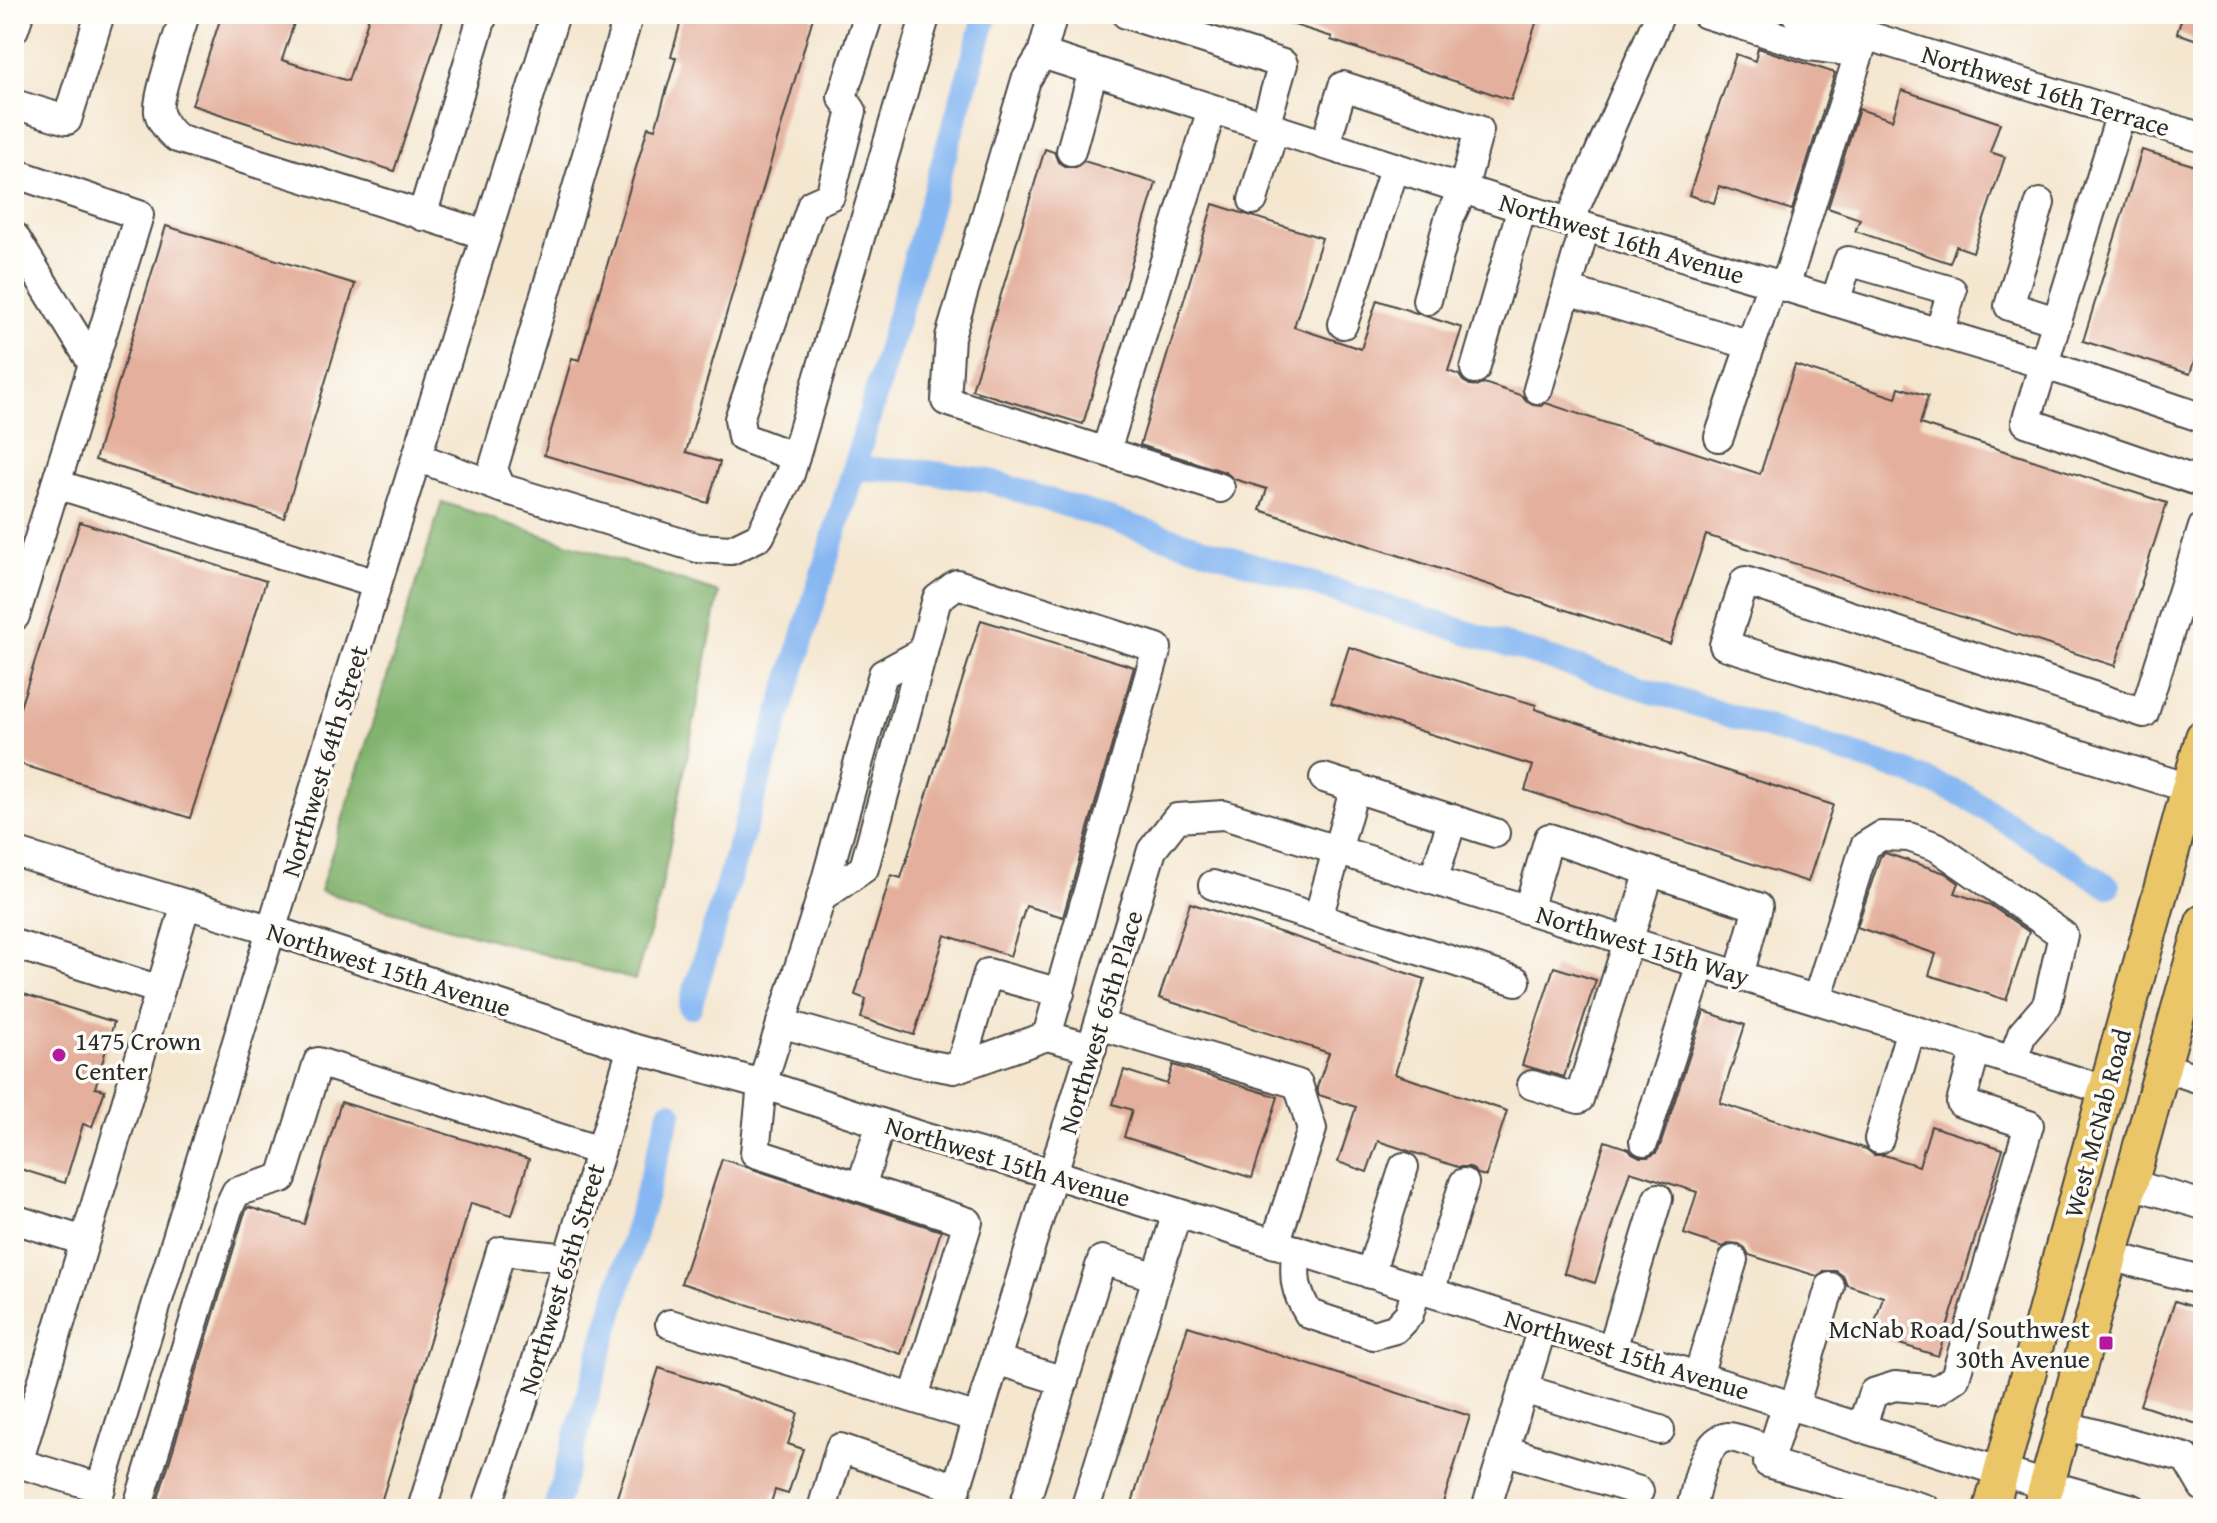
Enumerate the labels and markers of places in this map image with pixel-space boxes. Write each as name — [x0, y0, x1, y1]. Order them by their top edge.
place label: 1475 Crown Center — [75, 1021, 202, 1090]
marker: 1475 Crown Center — [50, 1046, 68, 1064]
place label: McNab Road/Southwest 30th Avenue — [1829, 1309, 2090, 1378]
marker: McNab Road/Southwest 30th Avenue — [2097, 1334, 2115, 1352]

